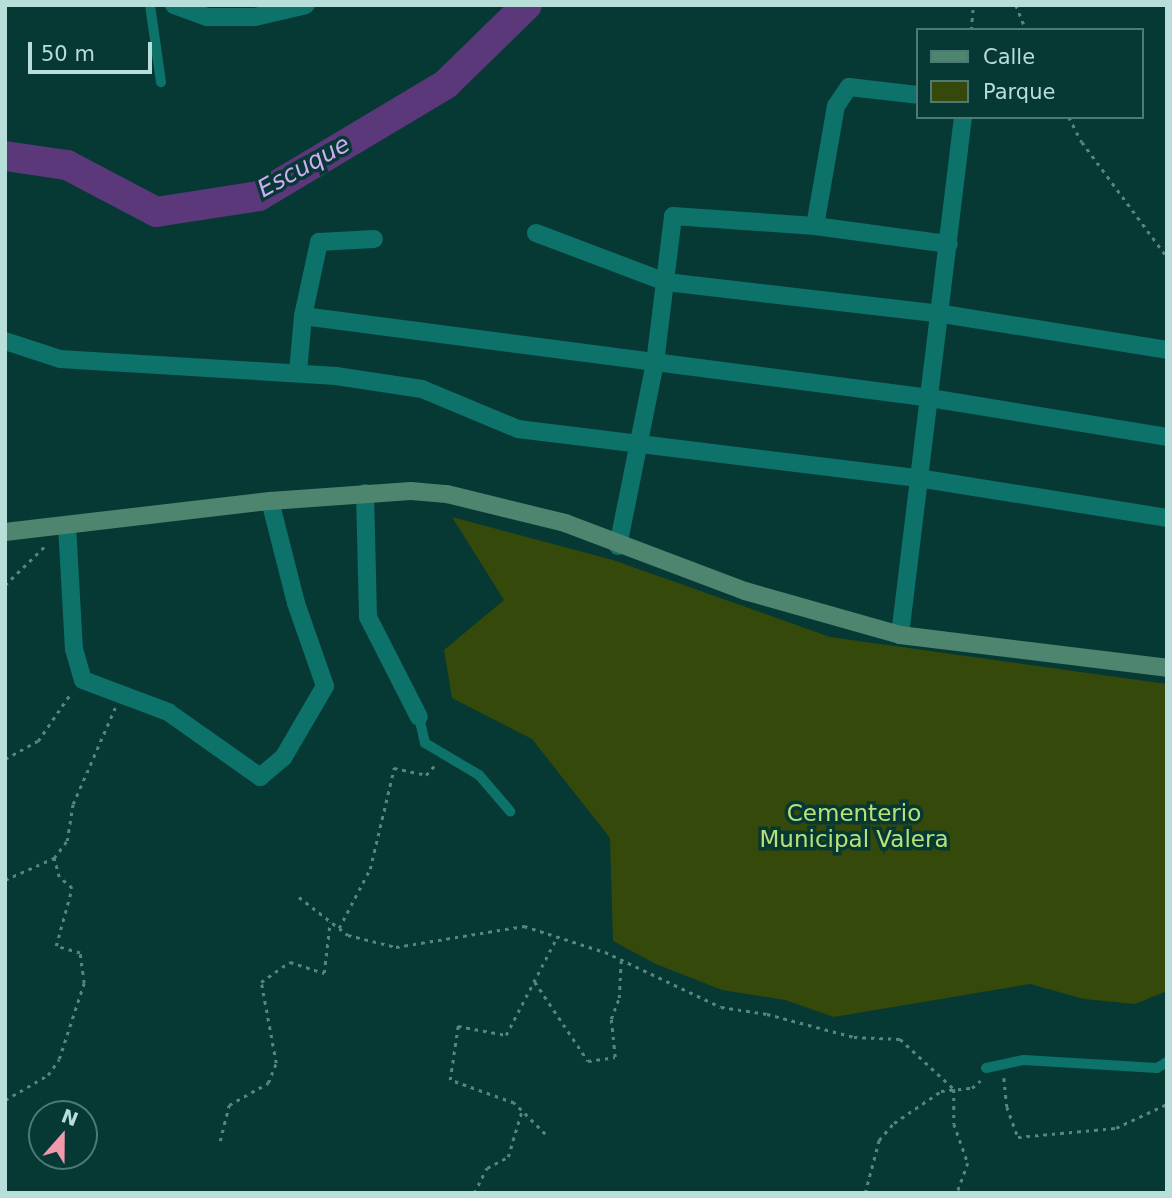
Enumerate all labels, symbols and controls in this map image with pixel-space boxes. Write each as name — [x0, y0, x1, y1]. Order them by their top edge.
scale bar — [32, 28, 156, 72]
legend — [916, 28, 1144, 119]
text: 50 m — [41, 42, 95, 66]
text: Calle — [983, 45, 1035, 69]
text: Parque — [983, 80, 1055, 104]
water label: Escuque — [253, 130, 355, 204]
park label: Cementerio Municipal Valera — [760, 799, 948, 853]
north arrow — [28, 1100, 98, 1170]
text: N — [58, 1104, 81, 1130]

